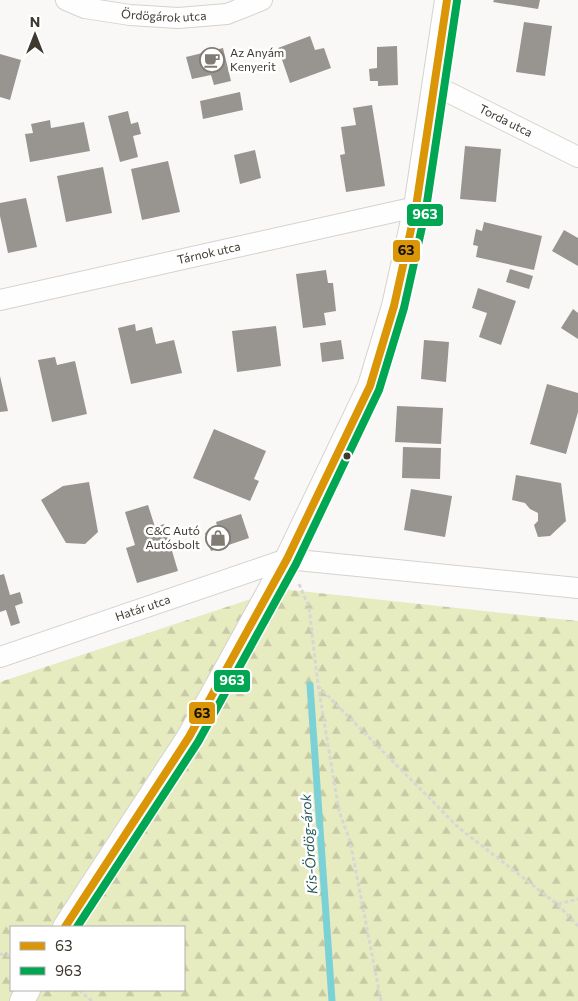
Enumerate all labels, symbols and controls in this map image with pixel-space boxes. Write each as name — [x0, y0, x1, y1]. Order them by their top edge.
street label: Ördögárok utca — [120, 6, 207, 24]
north arrow — [10, 10, 60, 60]
text: N — [30, 13, 40, 30]
place label: Az Anyám Kenyerit — [230, 45, 284, 73]
cafe icon: Az Anyám Kenyerit — [199, 47, 225, 73]
street label: Torda utca — [477, 101, 535, 139]
line badge: 963 — [406, 203, 444, 227]
text: 963 — [412, 205, 438, 222]
street label: Tárnok utca — [176, 238, 242, 266]
line badge: 63 — [392, 239, 421, 263]
text: 63 — [398, 241, 414, 258]
unlabelled marker — [342, 451, 352, 461]
place label: C&C Autó Autósbolt — [146, 523, 200, 551]
shop icon: C&C Autó Autósbolt — [205, 525, 231, 551]
street label: Határ utca — [113, 591, 172, 623]
line badge: 963 — [213, 669, 251, 693]
text: 963 — [219, 671, 245, 688]
line badge: 63 — [188, 701, 216, 725]
text: 63 — [194, 704, 210, 721]
water label: Kis-Ördög-árok — [296, 793, 320, 895]
legend — [10, 926, 185, 991]
text: 63 — [55, 936, 73, 954]
text: 963 — [55, 961, 82, 979]

